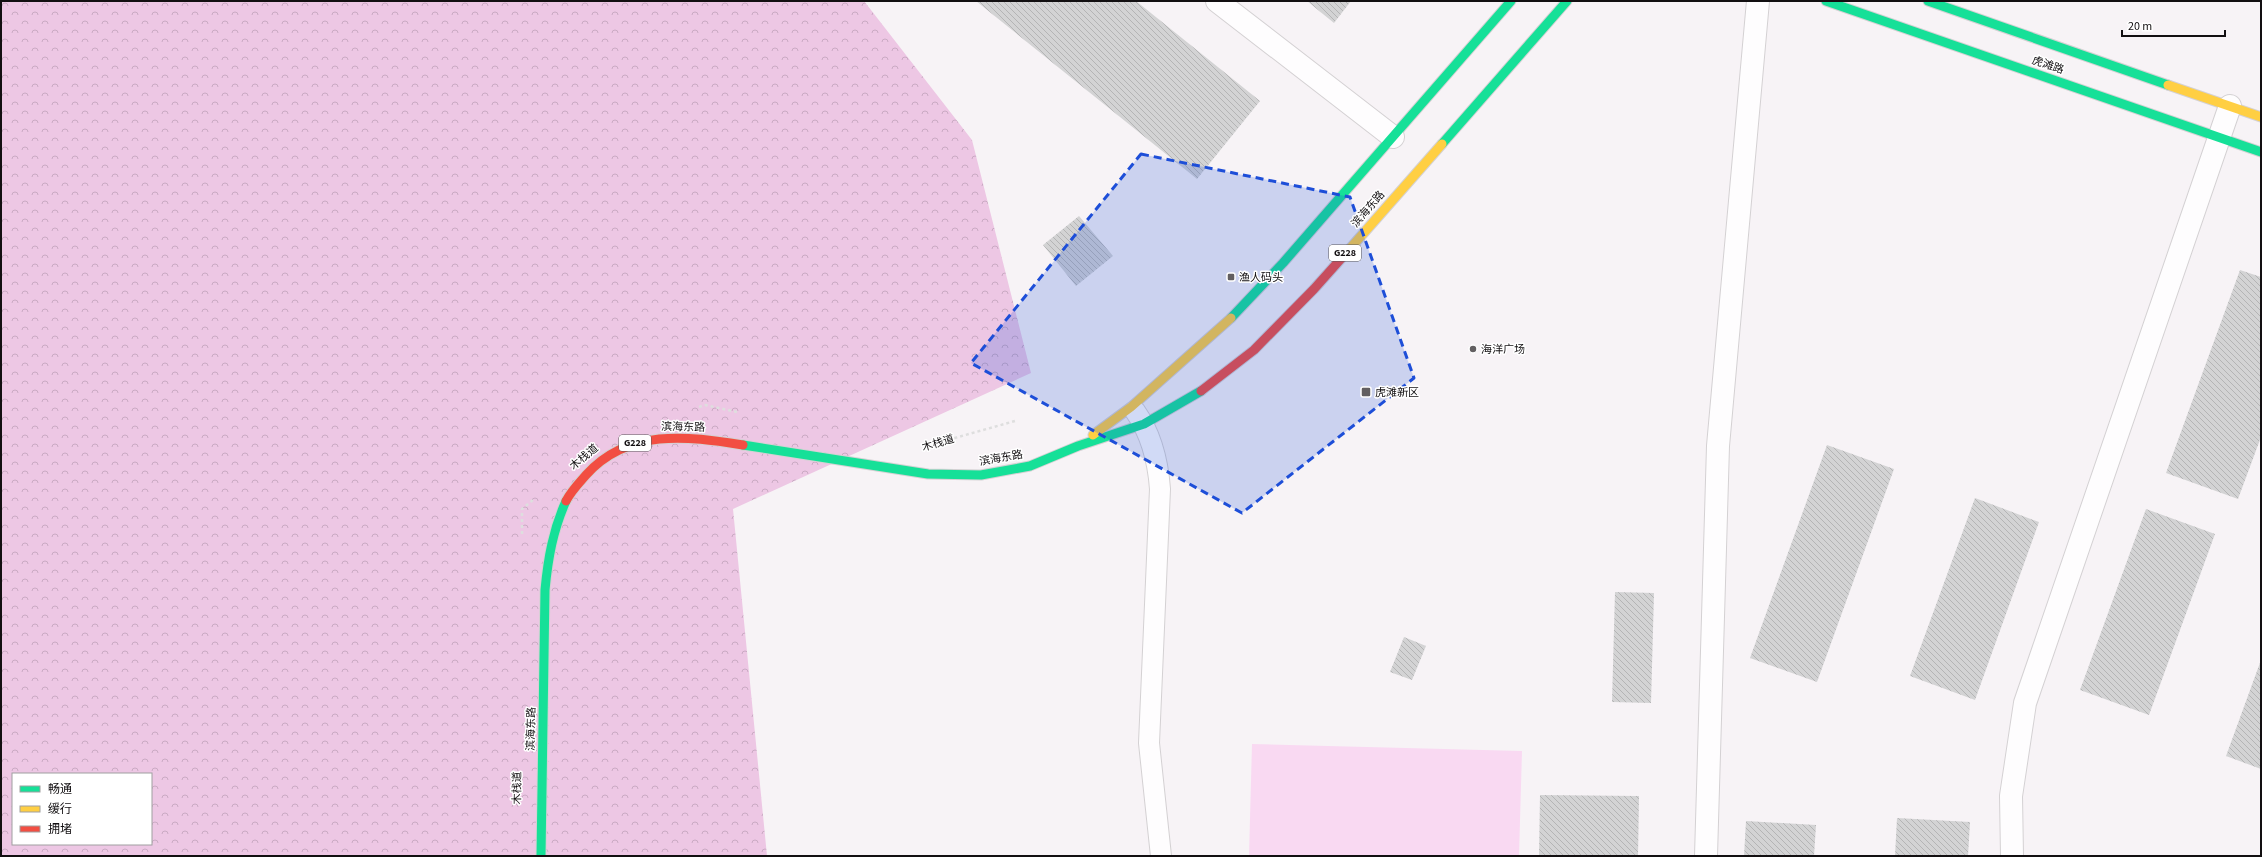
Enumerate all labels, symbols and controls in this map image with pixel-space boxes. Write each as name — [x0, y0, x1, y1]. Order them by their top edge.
scale bar — [2122, 12, 2225, 38]
text: 20 m — [2128, 18, 2152, 35]
street label: 虎滩路 — [2030, 53, 2066, 77]
street label: 滨海东路 — [1348, 187, 1388, 231]
road number: G228 — [1329, 245, 1361, 261]
place label: 渔人码头 — [1239, 270, 1283, 285]
marker: 渔人码头 — [1226, 272, 1236, 282]
place label: 海洋广场 — [1481, 342, 1525, 357]
marker: 海洋广场 — [1468, 344, 1478, 354]
place label: 虎滩新区 — [1375, 385, 1419, 400]
marker: 虎滩新区 — [1360, 386, 1372, 398]
street label: 滨海东路 — [661, 419, 705, 435]
street label: 木栈道 — [920, 431, 956, 455]
road number: G228 — [619, 435, 651, 451]
street label: 木栈道 — [567, 441, 601, 473]
street label: 滨海东路 — [978, 447, 1024, 469]
street label: 滨海东路 — [523, 707, 539, 751]
street label: 木栈道 — [509, 771, 525, 805]
legend — [12, 773, 152, 845]
text: 畅通 — [48, 781, 72, 798]
text: 缓行 — [48, 801, 72, 818]
text: 拥堵 — [48, 821, 72, 838]

